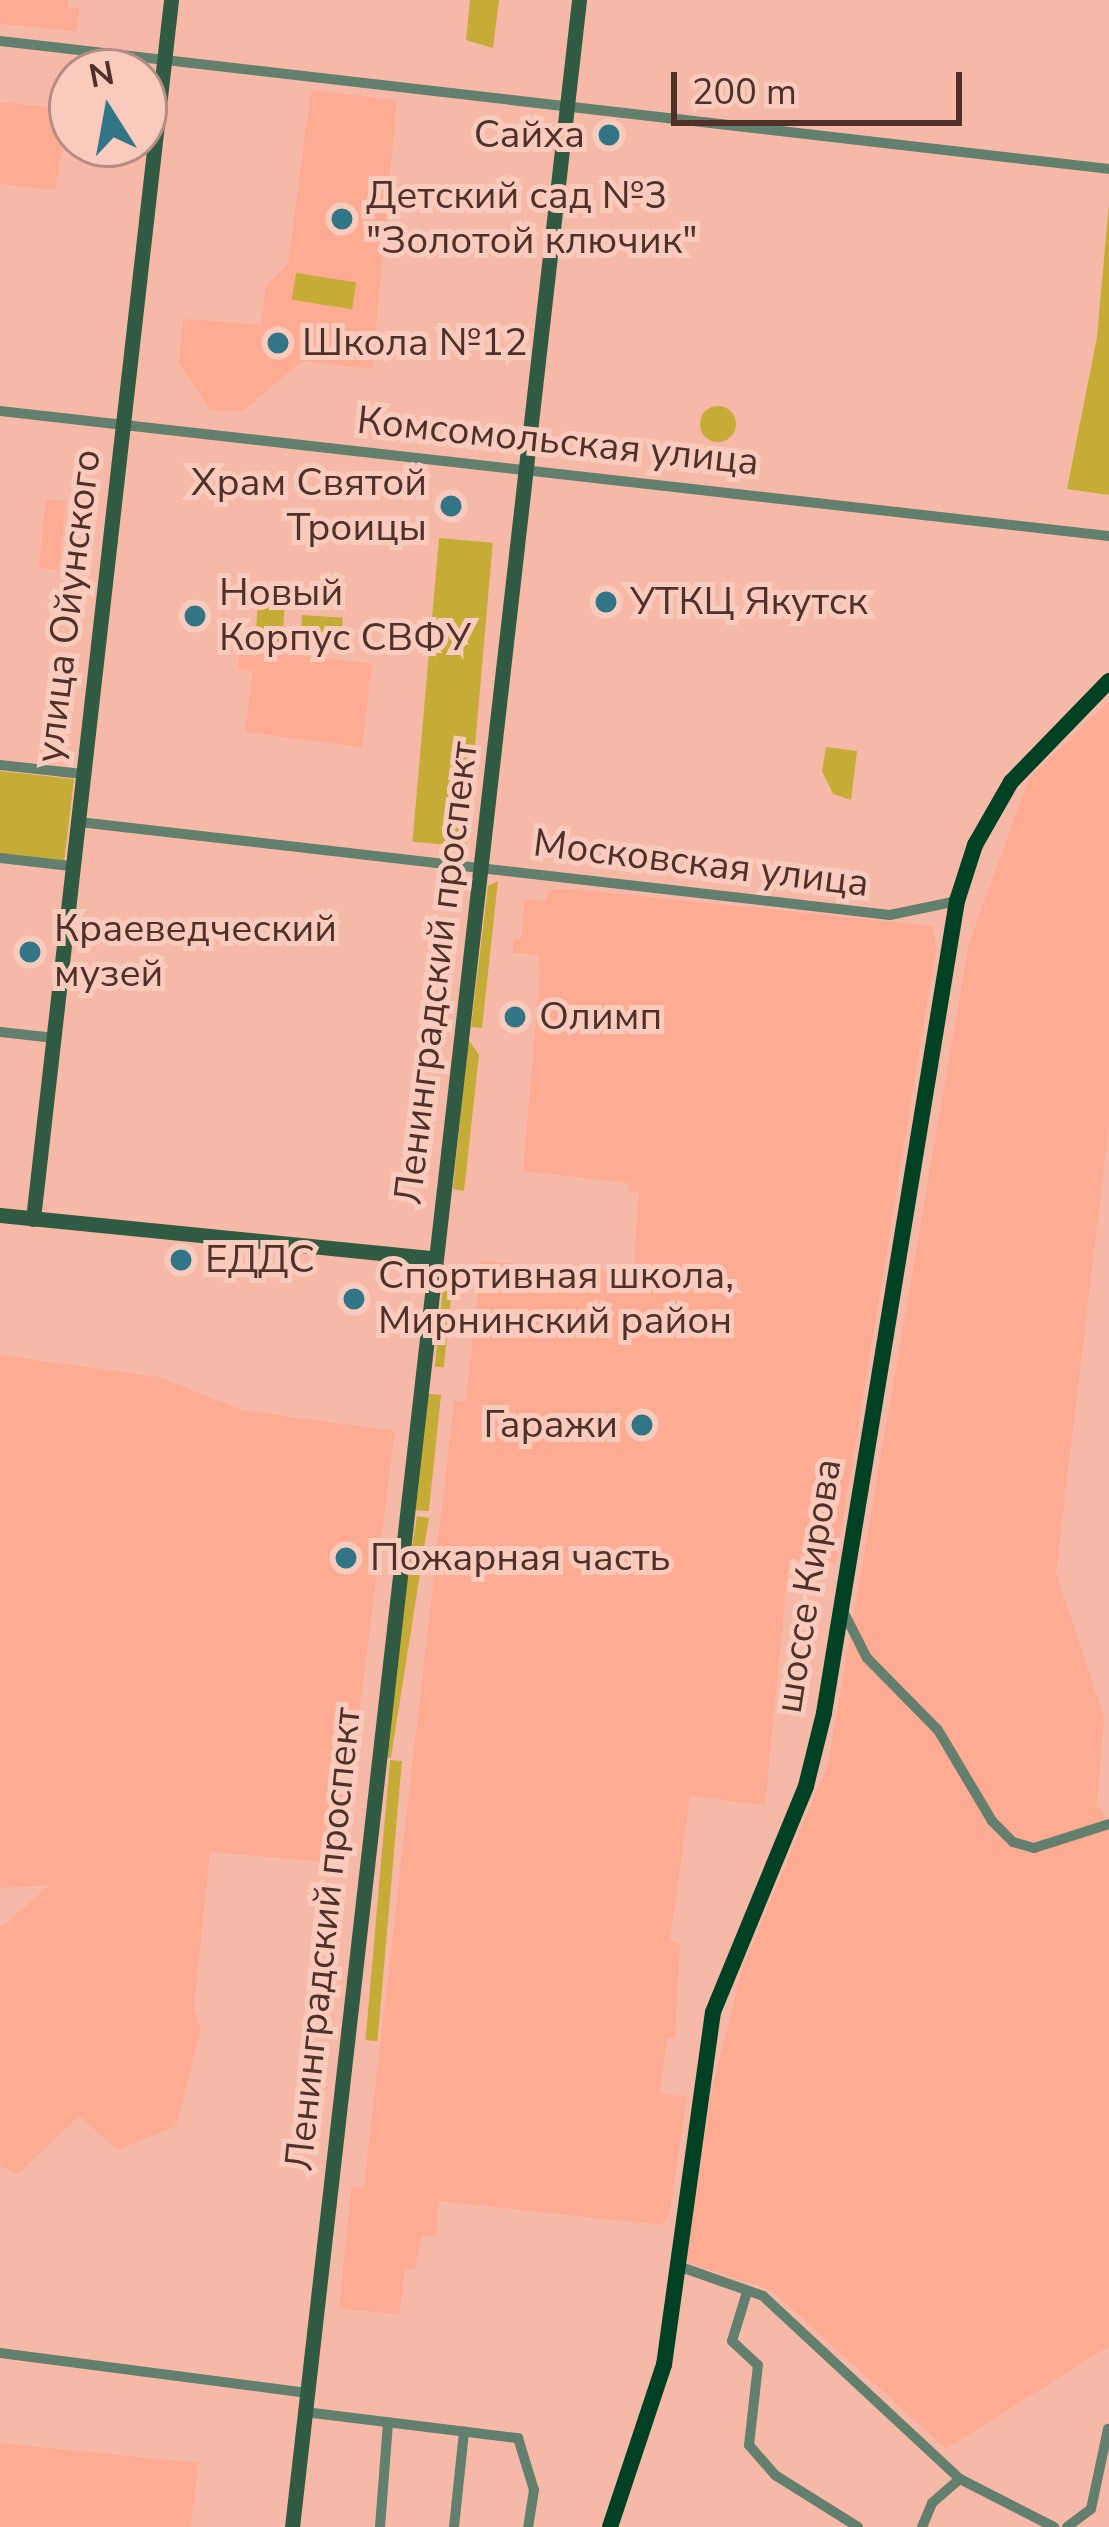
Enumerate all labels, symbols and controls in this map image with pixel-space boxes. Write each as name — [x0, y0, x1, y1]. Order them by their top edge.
north arrow — [48, 48, 168, 168]
scale bar — [677, 48, 968, 122]
text: N — [85, 51, 118, 100]
text: 200 m — [692, 68, 797, 117]
place label: Сайха — [474, 112, 585, 158]
marker: Сайха — [596, 122, 622, 148]
place label: Детский сад №3 "Золотой ключик" — [366, 174, 697, 265]
marker: Детский сад №3 "Золотой ключик" — [329, 206, 355, 232]
place label: Школа №12 — [302, 320, 528, 366]
marker: Школа №12 — [265, 330, 291, 356]
street label: Комсомольская улица — [355, 398, 761, 486]
street label: улица Ойунского — [27, 447, 111, 765]
place label: Храм Святой Троицы — [191, 461, 427, 552]
marker: Храм Святой Троицы — [438, 493, 464, 519]
place label: Новый Корпус СВФУ — [219, 571, 471, 662]
place label: УТКЦ Якутск — [630, 579, 868, 625]
marker: УТКЦ Якутск — [593, 589, 619, 615]
marker: Новый Корпус СВФУ — [182, 603, 208, 629]
street label: Ленинградский проспект — [385, 739, 489, 1207]
street label: Московская улица — [531, 820, 871, 908]
place label: Краеведческий музей — [54, 907, 337, 998]
marker: Краеведческий музей — [17, 939, 43, 965]
place label: Олимп — [539, 994, 662, 1040]
marker: Олимп — [502, 1004, 528, 1030]
place label: ЕДДС — [205, 1237, 315, 1283]
marker: ЕДДС — [168, 1247, 194, 1273]
place label: Спортивная школа, Мирнинский район — [378, 1254, 734, 1345]
marker: Спортивная школа, Мирнинский район — [341, 1286, 367, 1312]
place label: Гаражи — [484, 1402, 618, 1448]
marker: Гаражи — [629, 1412, 655, 1438]
street label: шоссе Кирова — [766, 1456, 852, 1716]
place label: Пожарная часть — [370, 1535, 671, 1581]
marker: Пожарная часть — [333, 1545, 359, 1571]
street label: Ленинградский проспект — [276, 1705, 372, 2173]

